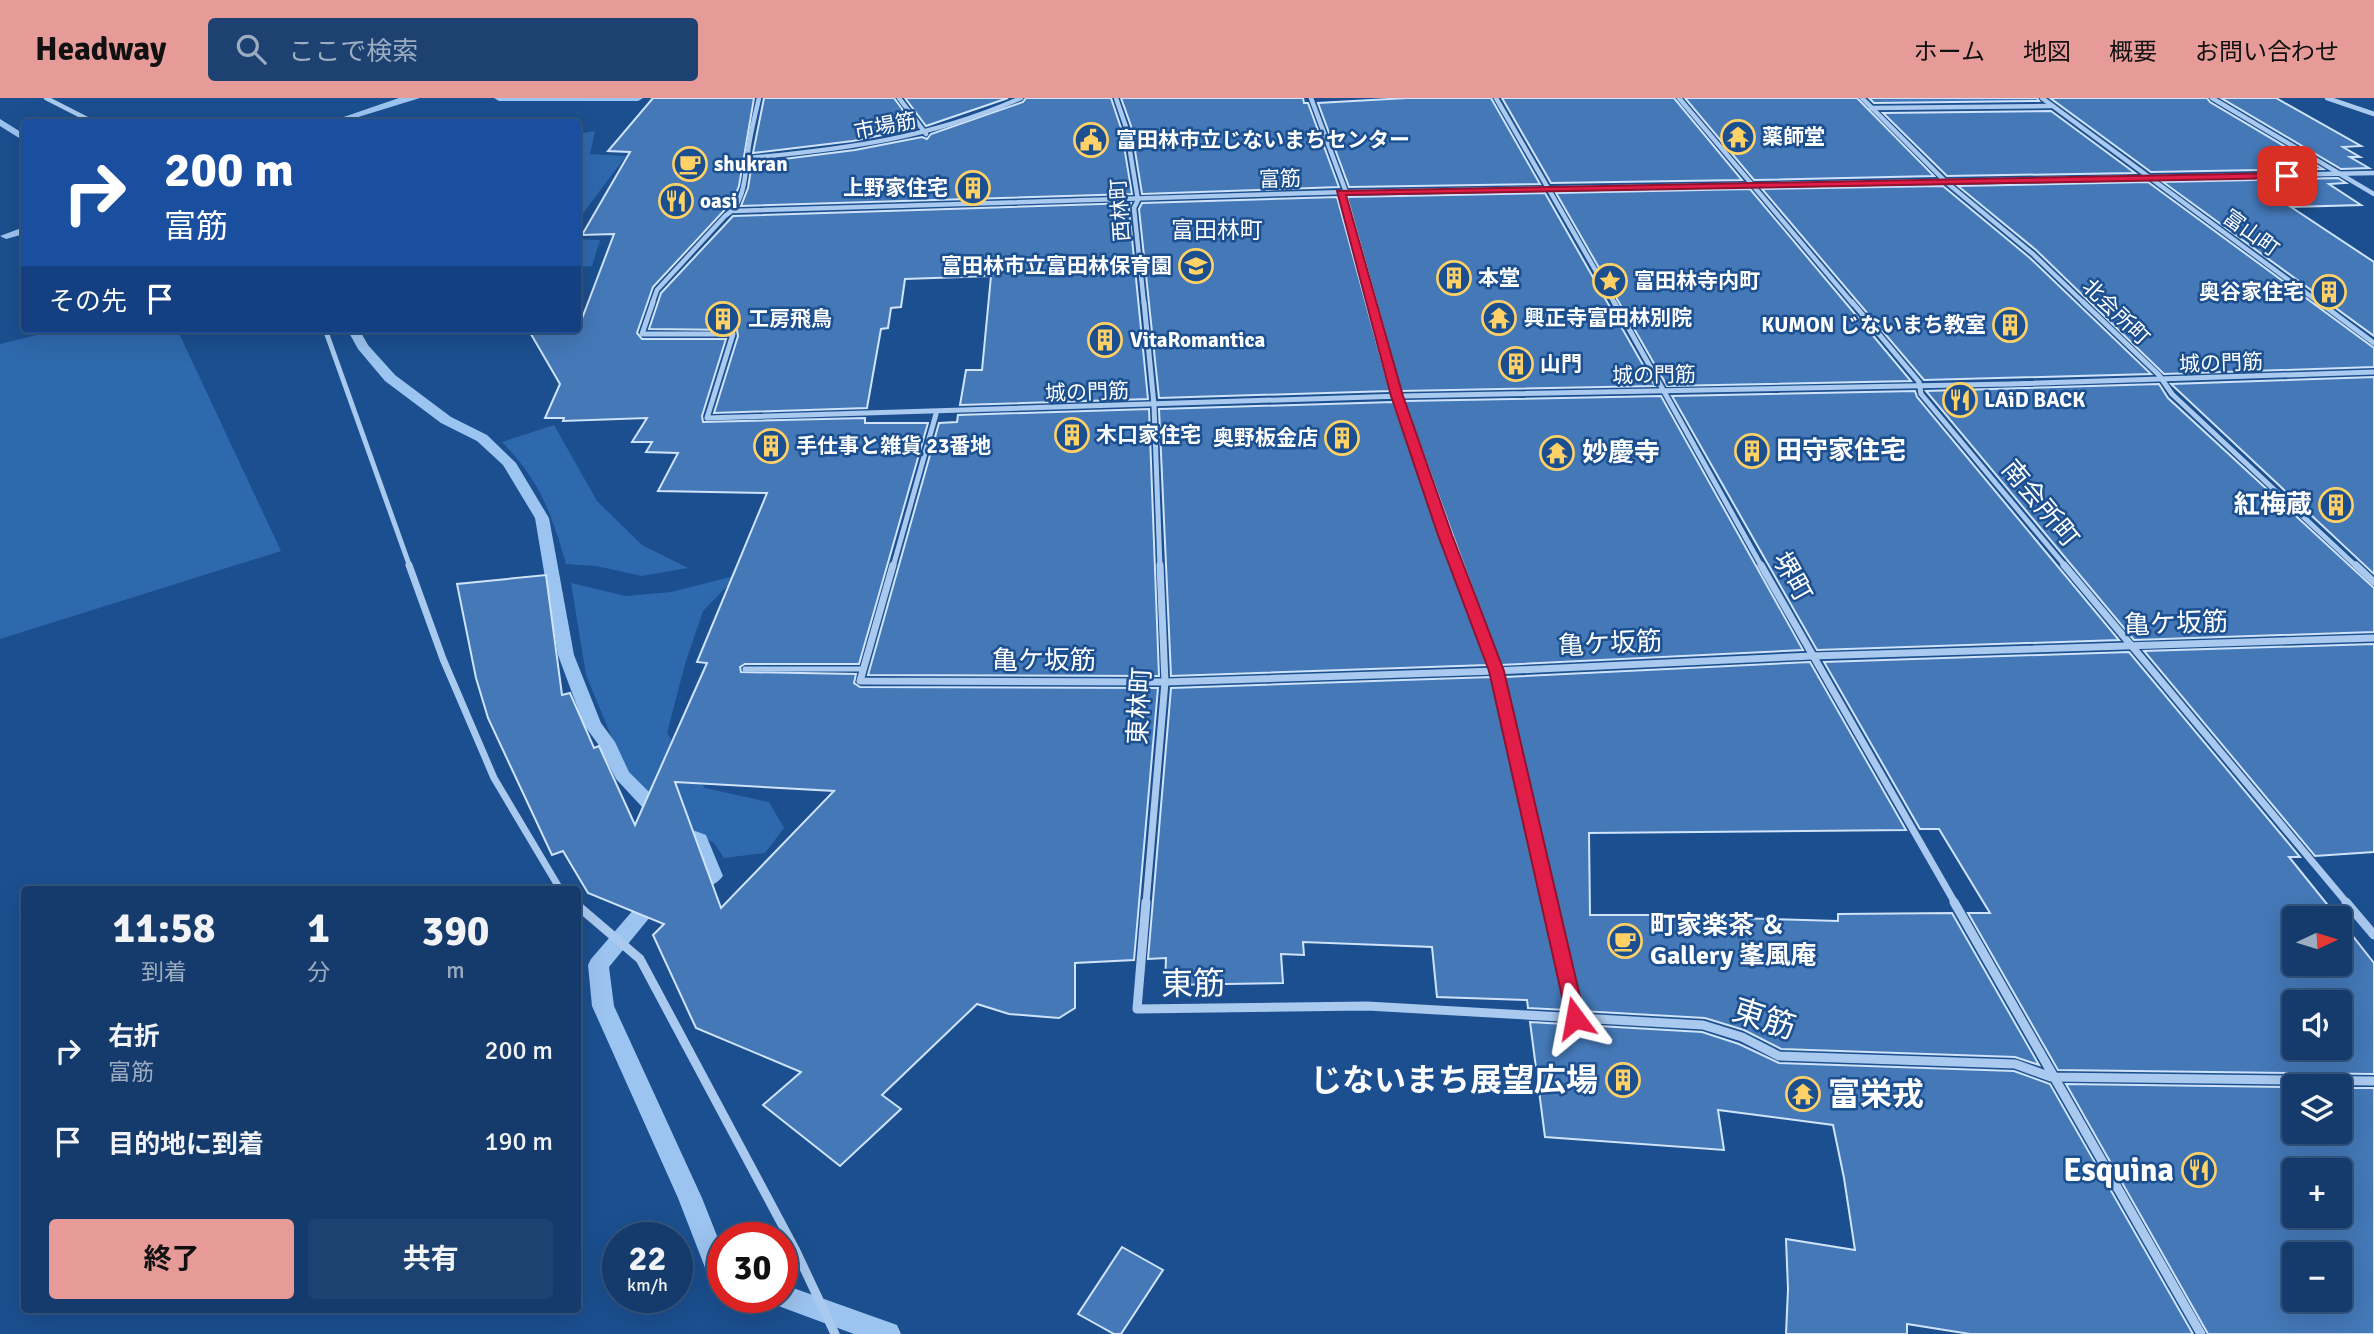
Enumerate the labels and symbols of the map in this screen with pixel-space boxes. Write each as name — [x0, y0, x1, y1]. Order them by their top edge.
street label: 市場筋 — [852, 107, 918, 145]
temple icon: 薬師堂 — [1719, 118, 1757, 156]
public building icon: 富田林市立じないまちセンター — [1072, 121, 1110, 159]
place label: 薬師堂 — [1762, 124, 1825, 150]
place label: 富田林市立じないまちセンター — [1116, 127, 1410, 153]
cafe icon: shukran — [671, 145, 709, 183]
pin — [2257, 146, 2317, 206]
place label: shukran — [714, 151, 788, 177]
street label: 富筋 — [1259, 165, 1301, 193]
building icon: 上野家住宅 — [954, 169, 992, 207]
place label: 上野家住宅 — [843, 175, 948, 201]
street label: 西林町 — [1105, 178, 1135, 242]
restaurant icon: oasi — [657, 182, 695, 220]
place label: oasi — [700, 188, 737, 214]
street label: 富山町 — [2218, 204, 2284, 262]
district label: 富田林町 — [1171, 216, 1263, 245]
school or university icon: 富田林市立富田林保育園 — [1177, 247, 1215, 285]
place label: 富田林市立富田林保育園 — [941, 253, 1172, 279]
building icon: 本堂 — [1435, 259, 1473, 297]
place icon: 富田林寺内町 — [1591, 262, 1629, 300]
place label: 本堂 — [1478, 265, 1520, 291]
place label: 富田林寺内町 — [1634, 268, 1760, 294]
street label: 北会所町 — [2077, 273, 2155, 351]
building icon: 奥谷家住宅 — [2310, 273, 2348, 311]
place label: 奥谷家住宅 — [2199, 279, 2304, 305]
temple icon: 興正寺富田林別院 — [1480, 299, 1518, 337]
building icon: 工房飛鳥 — [704, 300, 742, 338]
place label: 興正寺富田林別院 — [1524, 305, 1692, 331]
place label: 工房飛鳥 — [748, 306, 832, 332]
building icon: KUMON じないまち教室 — [1991, 306, 2029, 344]
place label: KUMON じないまち教室 — [1761, 312, 1986, 338]
building icon: VitaRomantica — [1086, 321, 1124, 359]
place label: VitaRomantica — [1130, 327, 1265, 353]
building icon: 山門 — [1497, 345, 1535, 383]
street label: 城の門筋 — [2179, 349, 2263, 377]
place label: 山門 — [1540, 351, 1582, 377]
street label: 城の門筋 — [1612, 361, 1696, 389]
street label: 城の門筋 — [1045, 378, 1129, 406]
restaurant icon: LAiD BACK — [1941, 381, 1979, 419]
place label: LAiD BACK — [1984, 387, 2085, 413]
building icon: 木口家住宅 — [1053, 416, 1091, 454]
building icon: 奥野板金店 — [1323, 419, 1361, 457]
place label: 木口家住宅 — [1096, 422, 1201, 448]
place label: 奥野板金店 — [1213, 425, 1318, 451]
building icon: 手仕事と雑貨 23番地 — [752, 427, 790, 465]
building icon: 田守家住宅 — [1733, 432, 1771, 470]
place label: 手仕事と雑貨 23番地 — [796, 433, 991, 459]
temple icon: 妙慶寺 — [1538, 434, 1576, 472]
place label: 田守家住宅 — [1776, 435, 1906, 467]
place label: 妙慶寺 — [1582, 437, 1660, 469]
street label: 南会所町 — [1994, 454, 2086, 554]
building icon: 紅梅蔵 — [2317, 486, 2355, 524]
place label: 紅梅蔵 — [2234, 489, 2312, 521]
street label: 堺町 — [1765, 546, 1819, 608]
street label: 亀ケ坂筋 — [2123, 606, 2229, 642]
street label: 亀ケ坂筋 — [1557, 625, 1663, 663]
street label: 亀ケ坂筋 — [992, 645, 1096, 677]
street label: 東林町 — [1122, 666, 1158, 746]
north arrow — [2282, 906, 2352, 976]
place label: 町家楽茶 ＆ Gallery 峯風庵 — [1650, 910, 1817, 972]
cafe icon: 町家楽茶 ＆ Gallery 峯風庵 — [1606, 922, 1644, 960]
street label: 東筋 — [1161, 964, 1225, 1004]
position arrow — [1538, 981, 1612, 1055]
street label: 東筋 — [1728, 991, 1800, 1047]
place label: じないまち展望広場 — [1310, 1061, 1598, 1100]
building icon: じないまち展望広場 — [1604, 1061, 1642, 1099]
temple icon: 富栄戎 — [1784, 1075, 1822, 1113]
place label: 富栄戎 — [1828, 1075, 1924, 1114]
place label: Esquina — [2063, 1151, 2174, 1190]
restaurant icon: Esquina — [2180, 1151, 2218, 1189]
speed limit sign: 30 — [707, 1222, 798, 1313]

